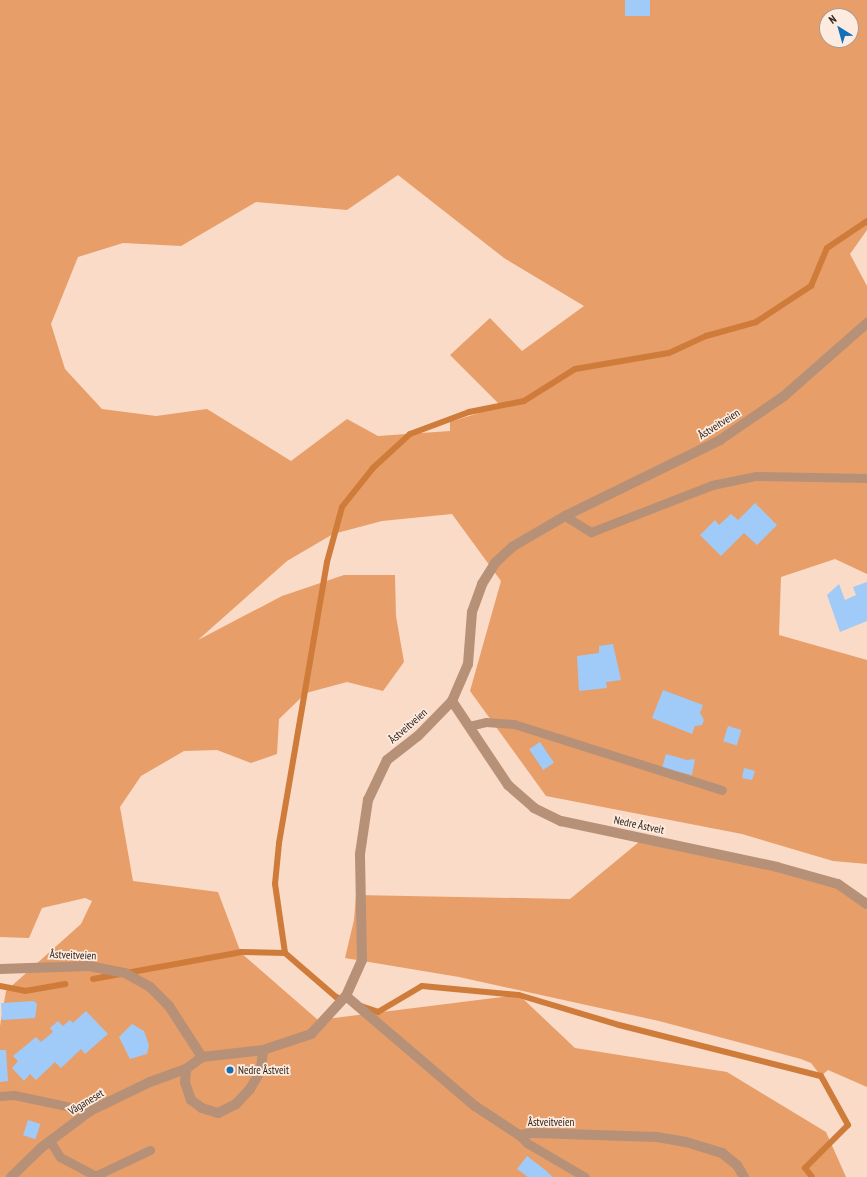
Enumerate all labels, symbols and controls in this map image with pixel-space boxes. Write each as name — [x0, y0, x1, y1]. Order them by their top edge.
north arrow — [819, 8, 859, 48]
text: N — [826, 12, 839, 27]
street label: Åstveitveien — [696, 406, 742, 442]
street label: Åstveitveien — [386, 706, 430, 746]
street label: Nedre Åstveit — [613, 813, 665, 837]
street label: Åstveitveien — [49, 948, 97, 962]
place label: Nedre Åstveit — [238, 1063, 289, 1077]
marker: Nedre Åstveit — [225, 1065, 235, 1075]
street label: Våganeset — [66, 1086, 106, 1118]
street label: Åstveitveien — [528, 1115, 574, 1129]

